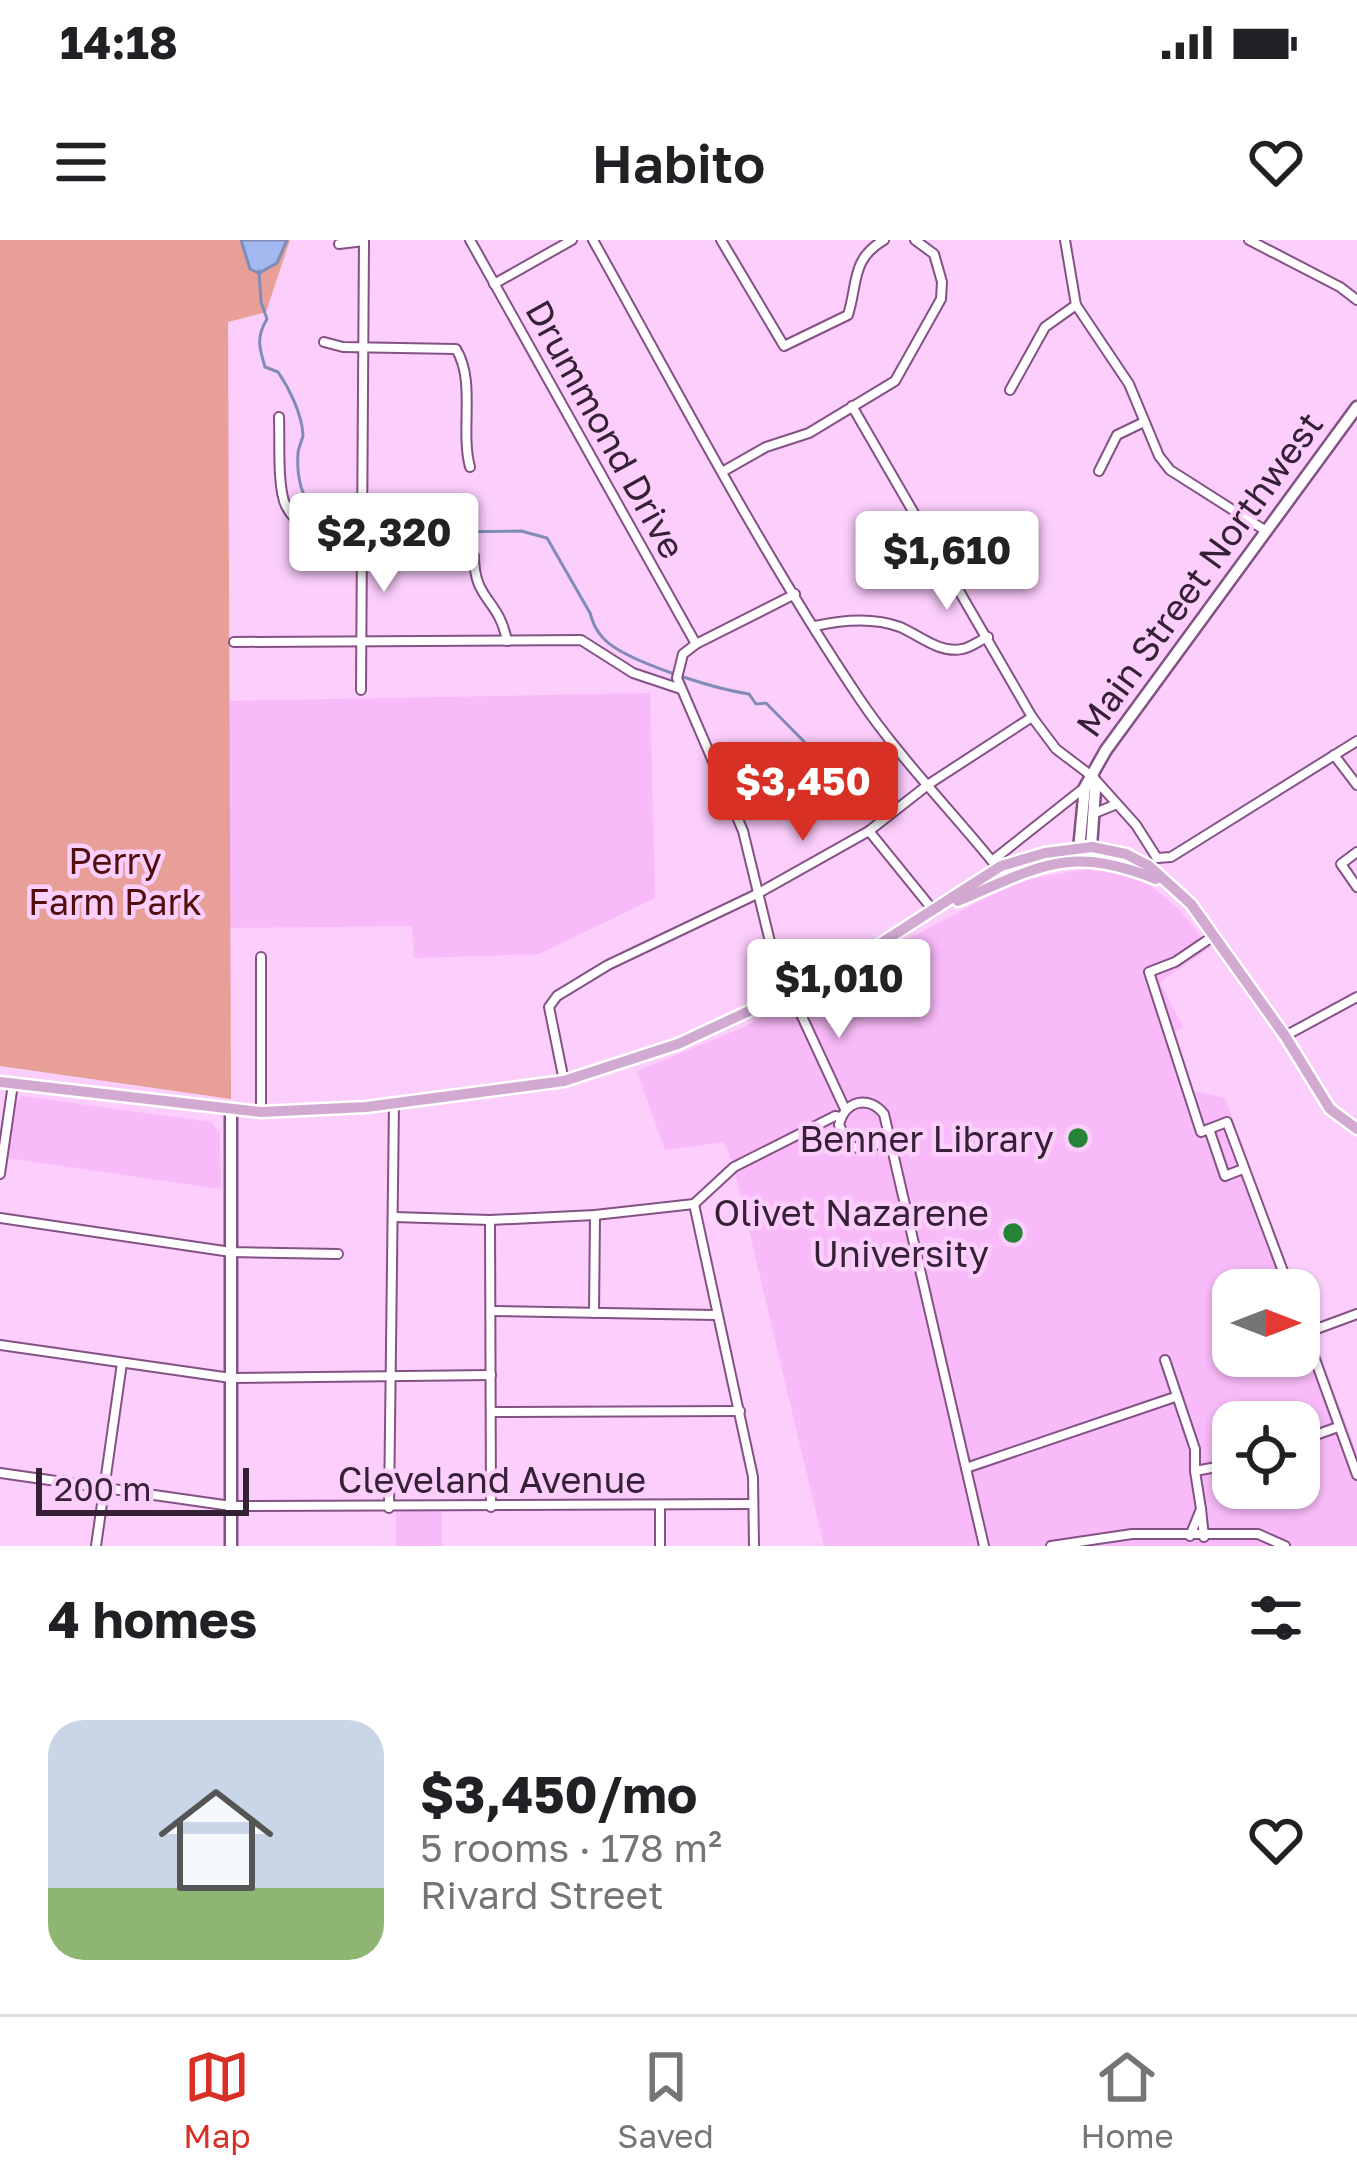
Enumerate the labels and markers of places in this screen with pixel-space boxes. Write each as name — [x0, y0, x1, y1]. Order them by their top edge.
pin: $2,320 — [286, 493, 482, 595]
pin: $1,610 — [849, 511, 1045, 613]
pin: $3,450 — [705, 742, 901, 844]
pin: $1,010 — [741, 939, 937, 1041]
place label: Benner Library — [799, 1117, 1054, 1160]
marker: Benner Library — [1065, 1125, 1091, 1151]
place label: Olivet Nazarene University — [713, 1191, 989, 1275]
marker: Olivet Nazarene University — [1000, 1220, 1026, 1246]

